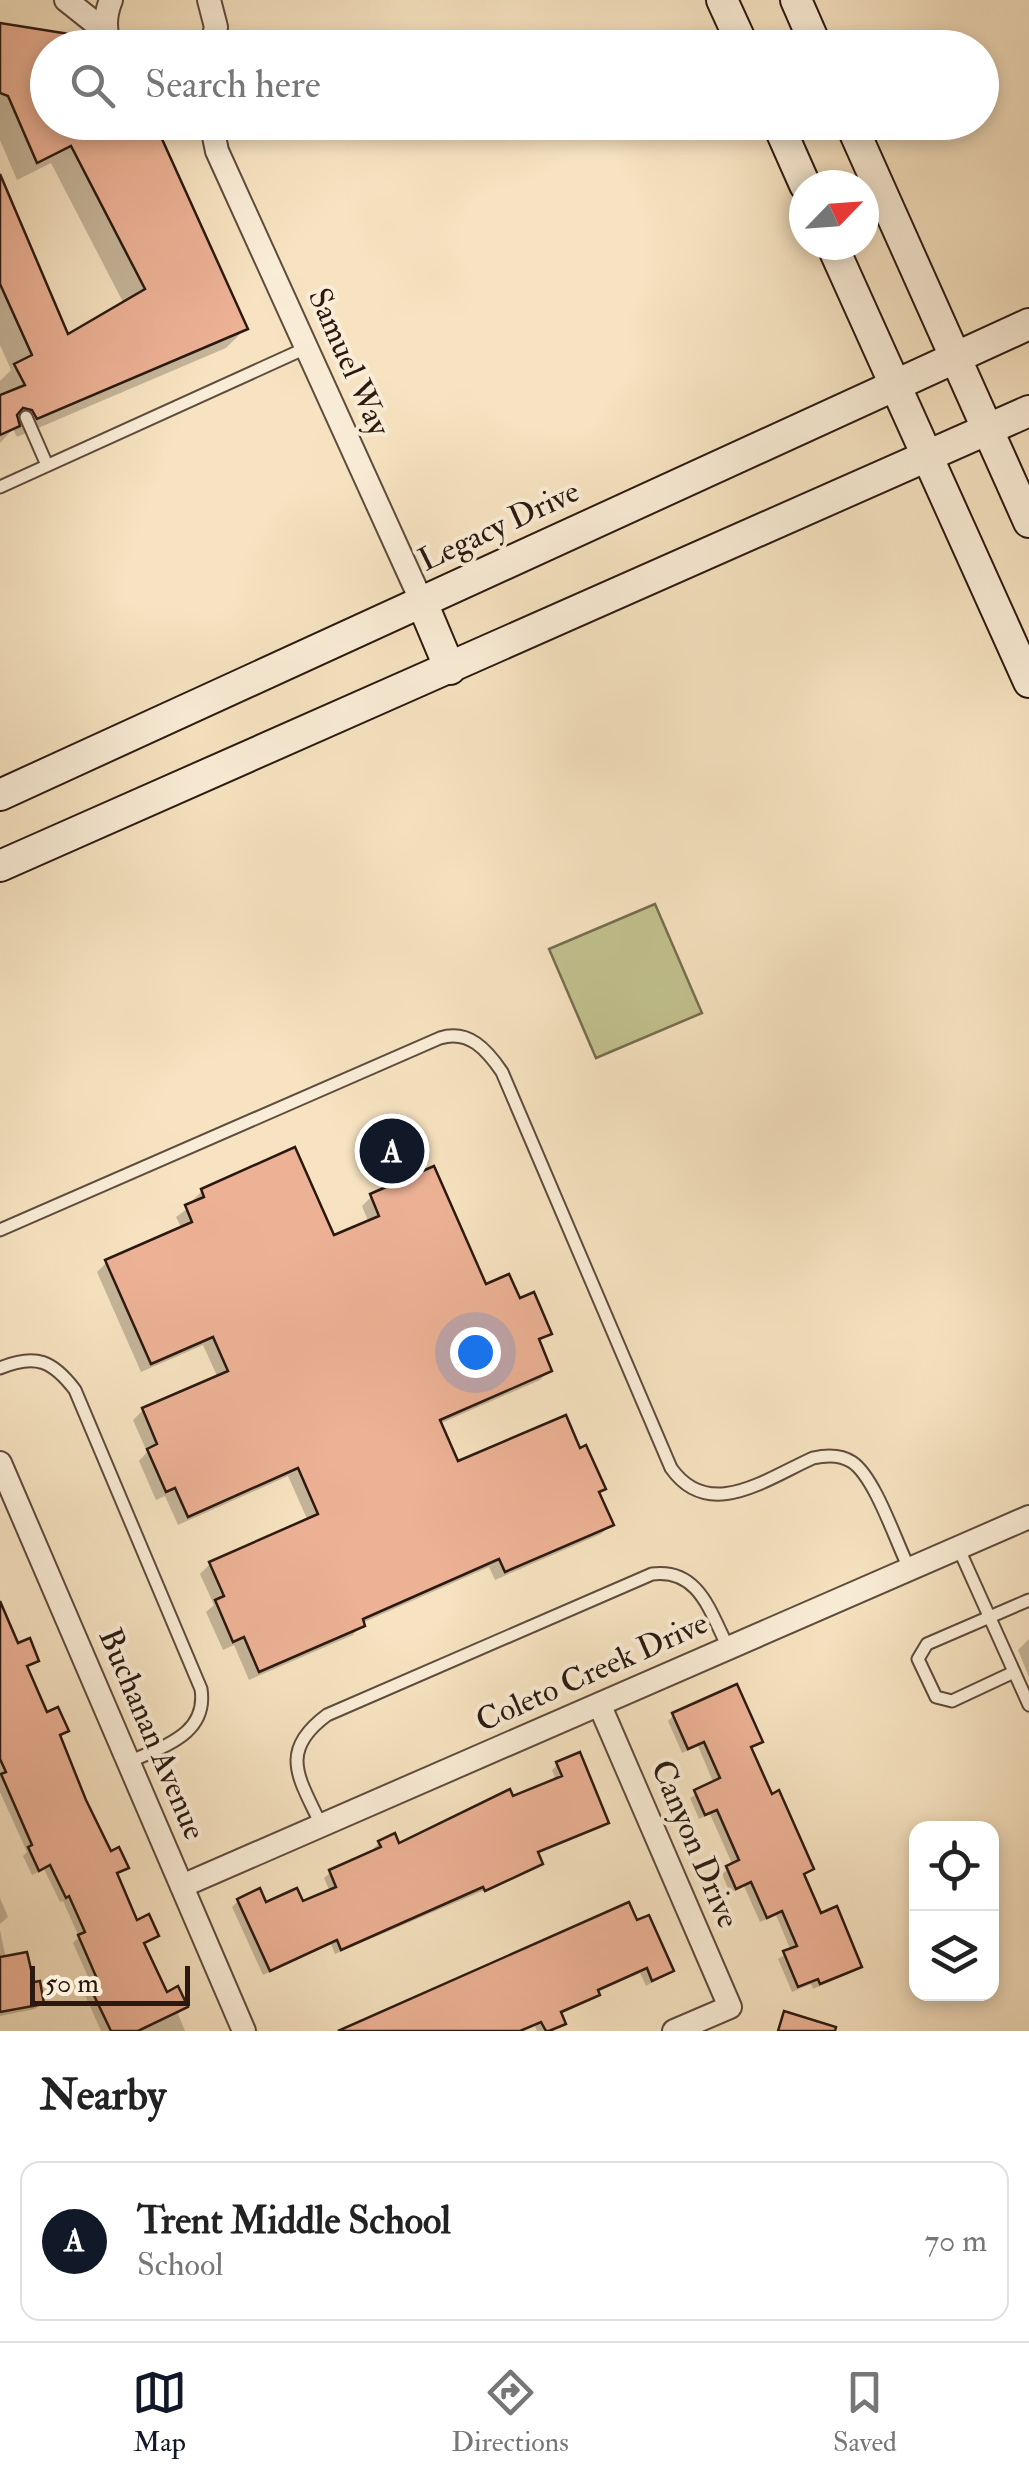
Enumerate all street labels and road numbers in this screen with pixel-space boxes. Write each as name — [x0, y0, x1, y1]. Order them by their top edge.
street label: Samuel Way — [299, 282, 400, 443]
street label: Legacy Drive — [412, 471, 586, 581]
street label: Coleto Creek Drive — [470, 1603, 714, 1741]
street label: Buchanan Avenue — [89, 1622, 215, 1846]
street label: Canyon Drive — [642, 1754, 748, 1934]

